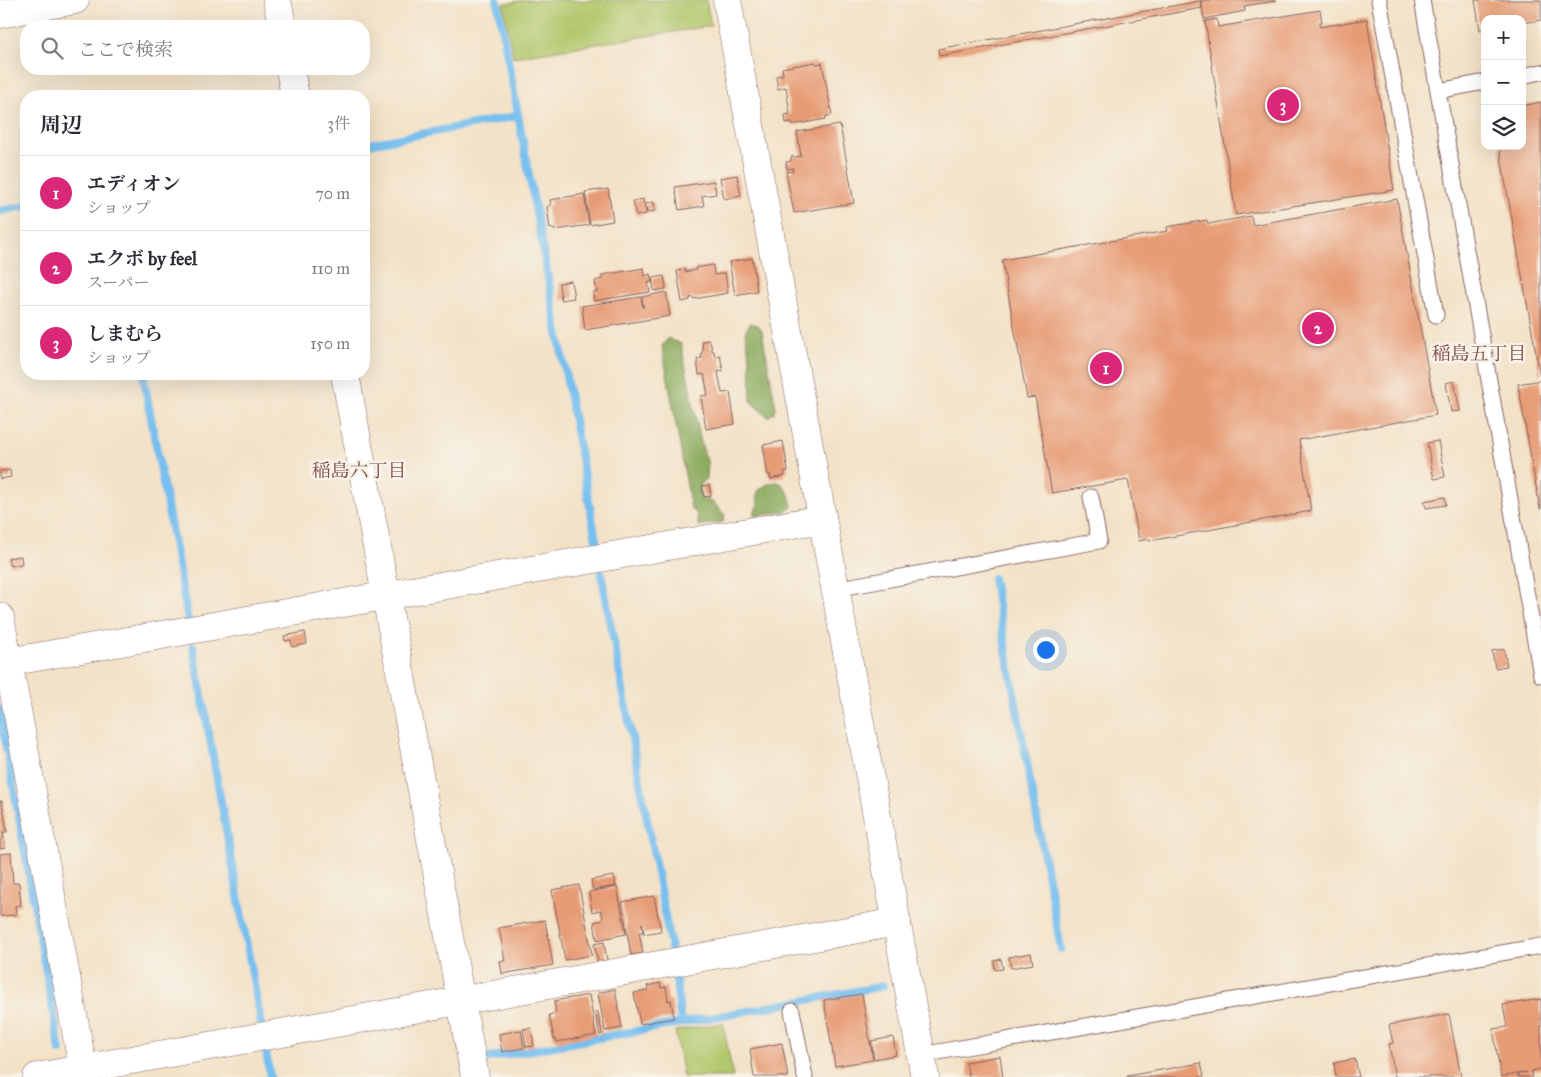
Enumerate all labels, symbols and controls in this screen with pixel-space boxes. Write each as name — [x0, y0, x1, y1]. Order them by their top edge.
map controls — [1481, 15, 1526, 150]
button: + — [1481, 15, 1526, 60]
search box — [20, 20, 370, 75]
icon: search — [38, 34, 66, 62]
text: ここで検索 — [78, 38, 173, 61]
button: − — [1481, 60, 1526, 105]
pin: 3 — [1267, 86, 1299, 124]
button: layers — [1481, 105, 1526, 150]
text: 周辺 — [40, 112, 82, 138]
text: 3件 — [328, 114, 350, 133]
text: エディオン — [87, 172, 180, 195]
text: 1 — [53, 184, 59, 203]
text: 70 m — [315, 184, 350, 203]
text: ショップ — [87, 198, 151, 217]
text: エクボ by feel — [87, 247, 197, 270]
text: 2 — [52, 259, 60, 278]
text: 110 m — [311, 259, 350, 278]
text: スーパー — [87, 273, 149, 292]
pin: 2 — [1302, 309, 1334, 347]
text: しまむら — [87, 322, 163, 345]
text: 3 — [53, 334, 59, 353]
text: 150 m — [310, 334, 350, 353]
district label: 稲島五丁目 — [1431, 342, 1527, 365]
text: ショップ — [87, 348, 151, 367]
pin: 1 — [1090, 349, 1122, 387]
district label: 稲島六丁目 — [311, 459, 407, 482]
your location — [1033, 637, 1059, 663]

